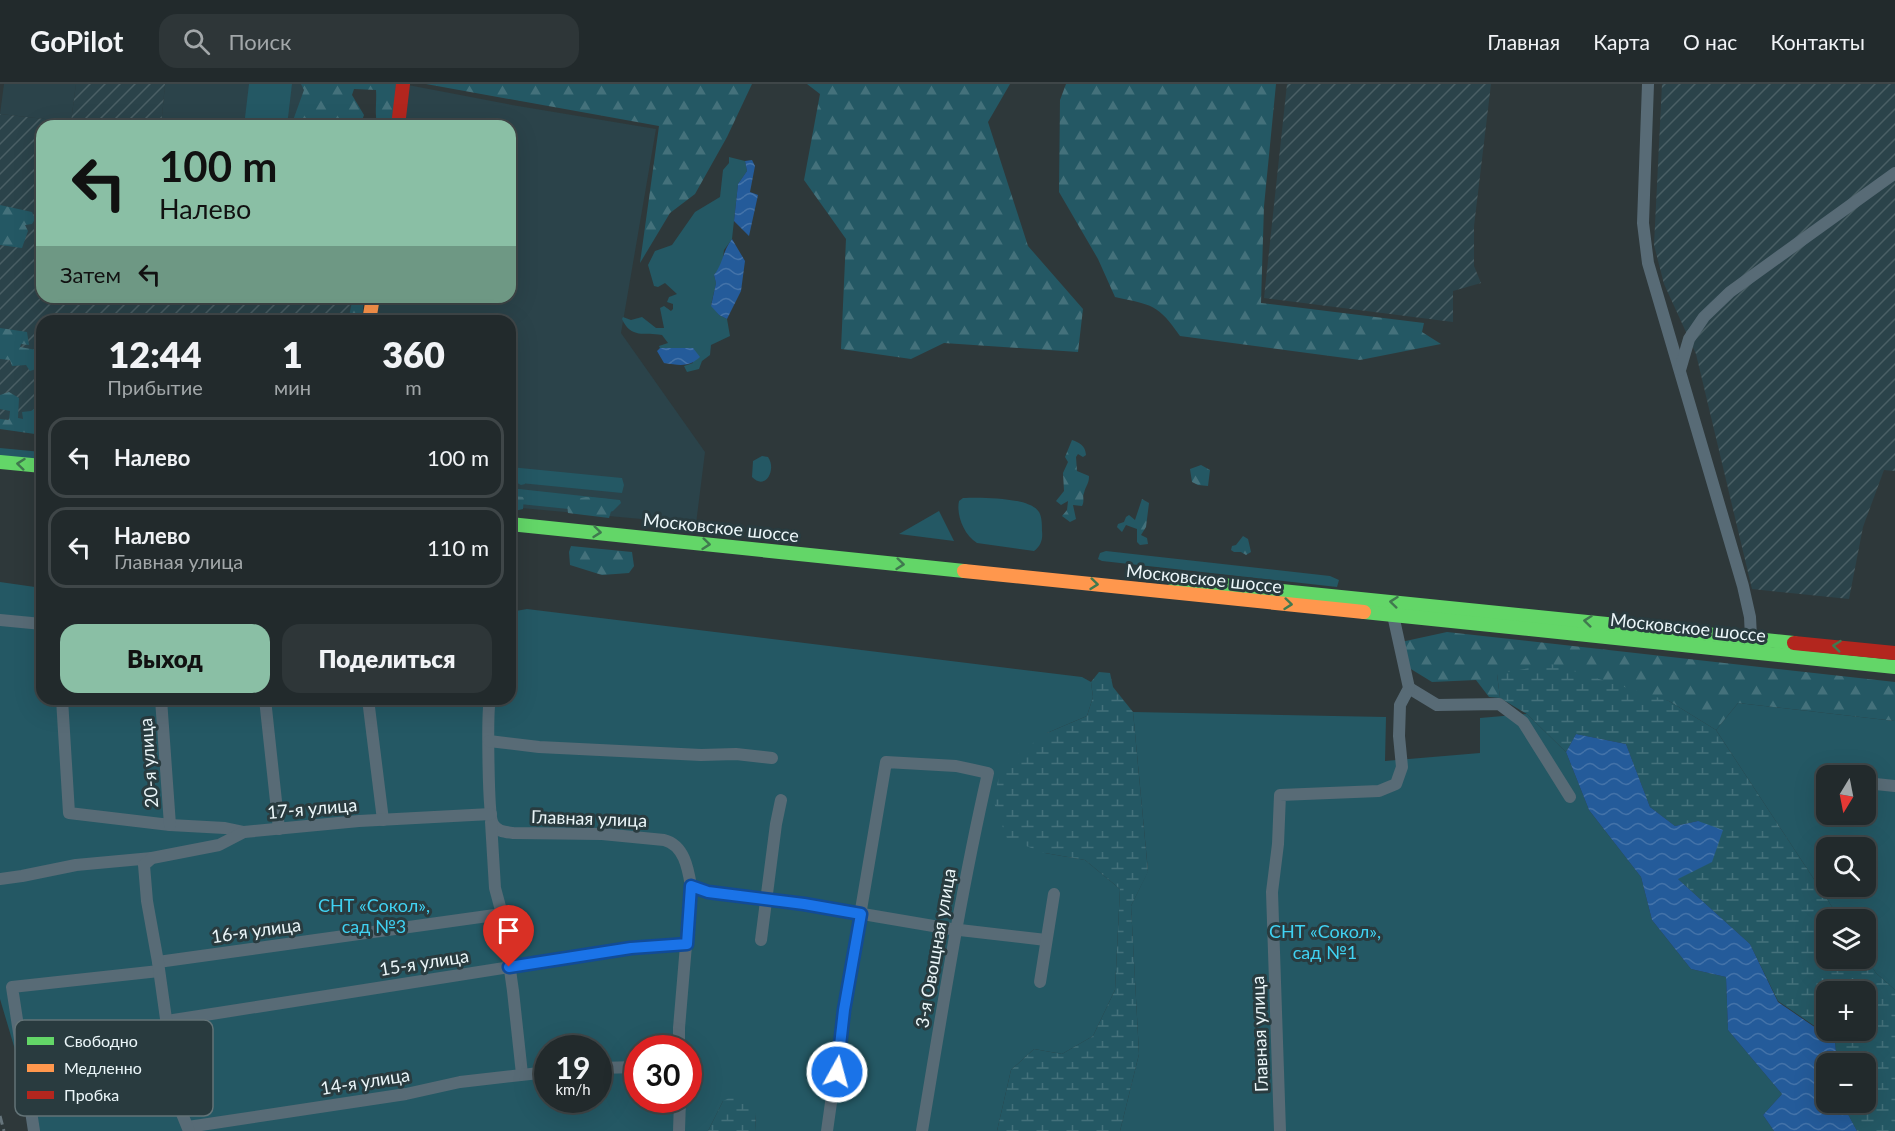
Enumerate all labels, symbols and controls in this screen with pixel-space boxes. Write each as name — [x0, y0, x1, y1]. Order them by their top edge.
search box — [159, 14, 579, 68]
text: GoPilot — [30, 24, 123, 58]
icon: search — [180, 25, 213, 58]
text: Поиск — [228, 28, 291, 55]
text: Главная — [1487, 29, 1560, 54]
text: Карта — [1593, 29, 1650, 54]
text: О нас — [1683, 29, 1737, 54]
text: Контакты — [1770, 29, 1865, 54]
text: 100 m — [159, 141, 277, 191]
icon: left — [60, 144, 138, 222]
text: Налево — [159, 192, 251, 225]
icon: left — [133, 258, 166, 291]
text: Затем — [60, 261, 121, 288]
text: 12:44 — [108, 332, 202, 376]
text: 1 — [282, 332, 303, 376]
text: 360 — [382, 332, 445, 376]
text: Прибытие — [107, 375, 203, 399]
text: мин — [274, 375, 311, 399]
text: m — [405, 375, 422, 399]
icon: left — [63, 441, 96, 474]
text: Налево — [114, 444, 190, 471]
text: 100 m — [427, 444, 489, 471]
one-way arrow — [16, 458, 26, 471]
street label: Московское шоссе — [642, 508, 800, 546]
text: Налево — [114, 522, 190, 549]
one-way arrow — [593, 525, 602, 538]
icon: left — [63, 531, 96, 564]
text: 110 m — [427, 534, 489, 561]
one-way arrow — [702, 537, 711, 549]
text: Главная улица — [114, 549, 243, 573]
one-way arrow — [895, 557, 905, 570]
street label: Московское шоссе — [1125, 559, 1283, 597]
one-way arrow — [1089, 577, 1098, 590]
one-way arrow — [1389, 596, 1399, 609]
one-way arrow — [1283, 597, 1292, 610]
street label: Московское шоссе — [1609, 608, 1767, 646]
one-way arrow — [1583, 615, 1593, 628]
button: Выход — [60, 624, 270, 693]
button: Поделиться — [282, 624, 492, 693]
one-way arrow — [1832, 641, 1841, 653]
street label: 20-я улица — [134, 717, 162, 809]
north arrow — [1816, 765, 1876, 825]
map controls — [1816, 765, 1876, 1113]
street label: 17-я улица — [266, 793, 358, 823]
street label: Главная улица — [530, 805, 648, 831]
button: search — [1816, 837, 1876, 897]
street label: 3-я Овощная улица — [910, 867, 960, 1029]
park label: СНТ «Сокол», сад №3 — [318, 894, 430, 937]
pin — [483, 905, 534, 967]
button: layers — [1816, 909, 1876, 969]
street label: 16-я улица — [210, 913, 302, 947]
icon: arrive — [492, 914, 525, 947]
park label: СНТ «Сокол», сад №1 — [1269, 920, 1381, 963]
street label: 15-я улица — [378, 944, 470, 980]
street label: Главная улица — [1246, 975, 1272, 1093]
button: + — [1816, 981, 1876, 1041]
legend — [15, 1020, 213, 1116]
text: Свободно — [64, 1031, 138, 1050]
speed limit sign: 30 — [624, 1035, 702, 1113]
position arrow — [805, 1040, 869, 1104]
text: 19 — [556, 1049, 590, 1085]
button: − — [1816, 1053, 1876, 1113]
text: Медленно — [64, 1058, 142, 1077]
street label: 14-я улица — [319, 1063, 411, 1099]
text: km/h — [555, 1080, 591, 1098]
text: Пробка — [64, 1085, 119, 1104]

